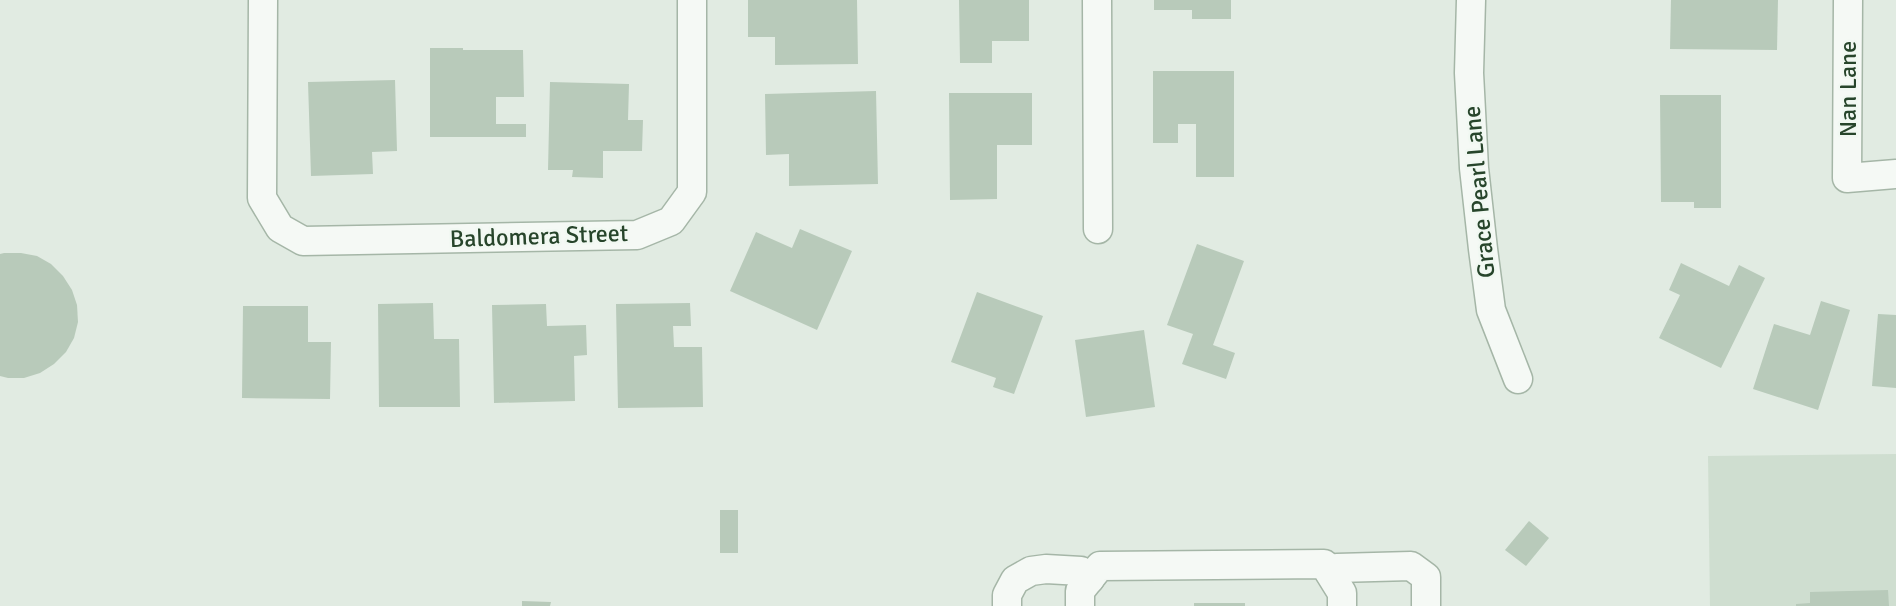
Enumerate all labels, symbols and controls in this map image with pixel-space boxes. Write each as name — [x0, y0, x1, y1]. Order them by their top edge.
street label: Nan Lane — [1833, 41, 1863, 137]
street label: Grace Pearl Lane — [1457, 105, 1501, 279]
street label: Baldomera Street — [449, 218, 629, 254]

